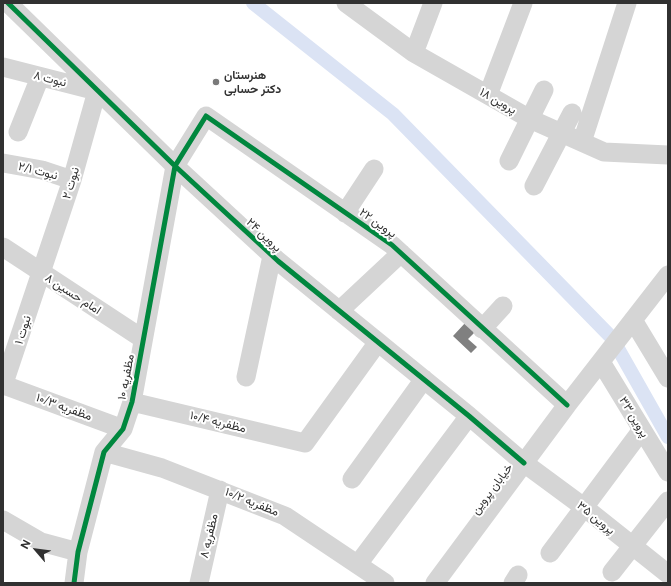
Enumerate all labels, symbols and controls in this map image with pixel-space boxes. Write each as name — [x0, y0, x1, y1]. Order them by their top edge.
street label: نبوت ۸ — [32, 68, 68, 90]
place label: هنرستان دکتر حسابی — [224, 68, 281, 96]
marker: هنرستان دکتر حسابی — [211, 77, 221, 87]
street label: پروین ۱۸ — [477, 85, 519, 117]
street label: نبوت ۲/۱ — [17, 159, 59, 183]
street label: نبوت ۲ — [59, 165, 83, 201]
street label: پروین ۲۲ — [357, 205, 399, 241]
street label: پروین ۲۴ — [243, 215, 285, 255]
street label: امام حسین ۸ — [42, 271, 104, 317]
street label: نبوت ۱ — [12, 314, 34, 346]
street label: مظفریه ۱۰ — [114, 353, 138, 401]
street label: مظفریه ۱۰/۳ — [34, 390, 94, 424]
street label: پروین ۳۳ — [616, 394, 652, 440]
street label: مظفریه ۱۰/۴ — [188, 408, 248, 436]
street label: خیابان پروین — [468, 461, 516, 517]
street label: مظفریه ۱۰/۲ — [223, 485, 281, 519]
street label: پروین ۳۵ — [574, 498, 618, 538]
street label: مظفریه ۸ — [197, 512, 221, 560]
north arrow — [16, 530, 56, 570]
text: N — [18, 538, 33, 551]

